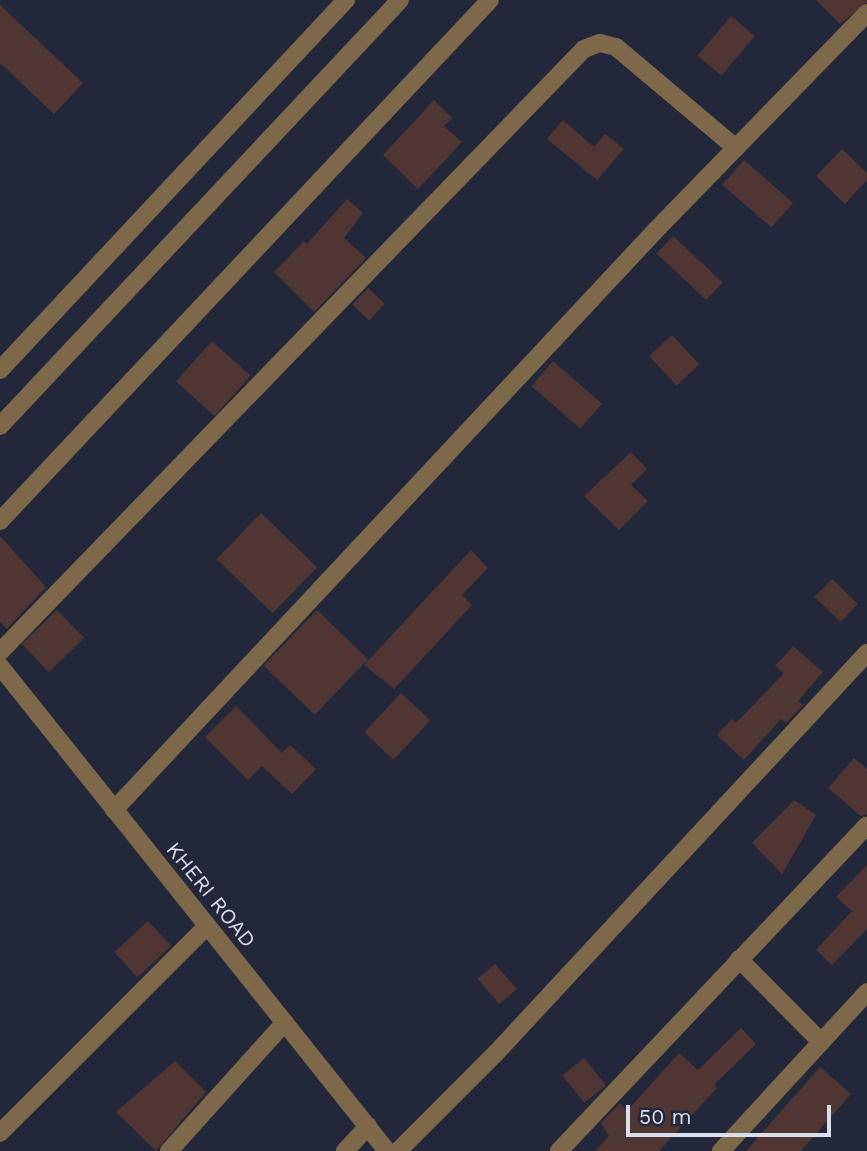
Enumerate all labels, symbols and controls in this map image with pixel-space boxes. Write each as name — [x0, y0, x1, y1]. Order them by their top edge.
street label: KHERI ROAD — [161, 837, 261, 953]
scale bar — [629, 1092, 834, 1136]
text: 50 m — [639, 1104, 691, 1129]

